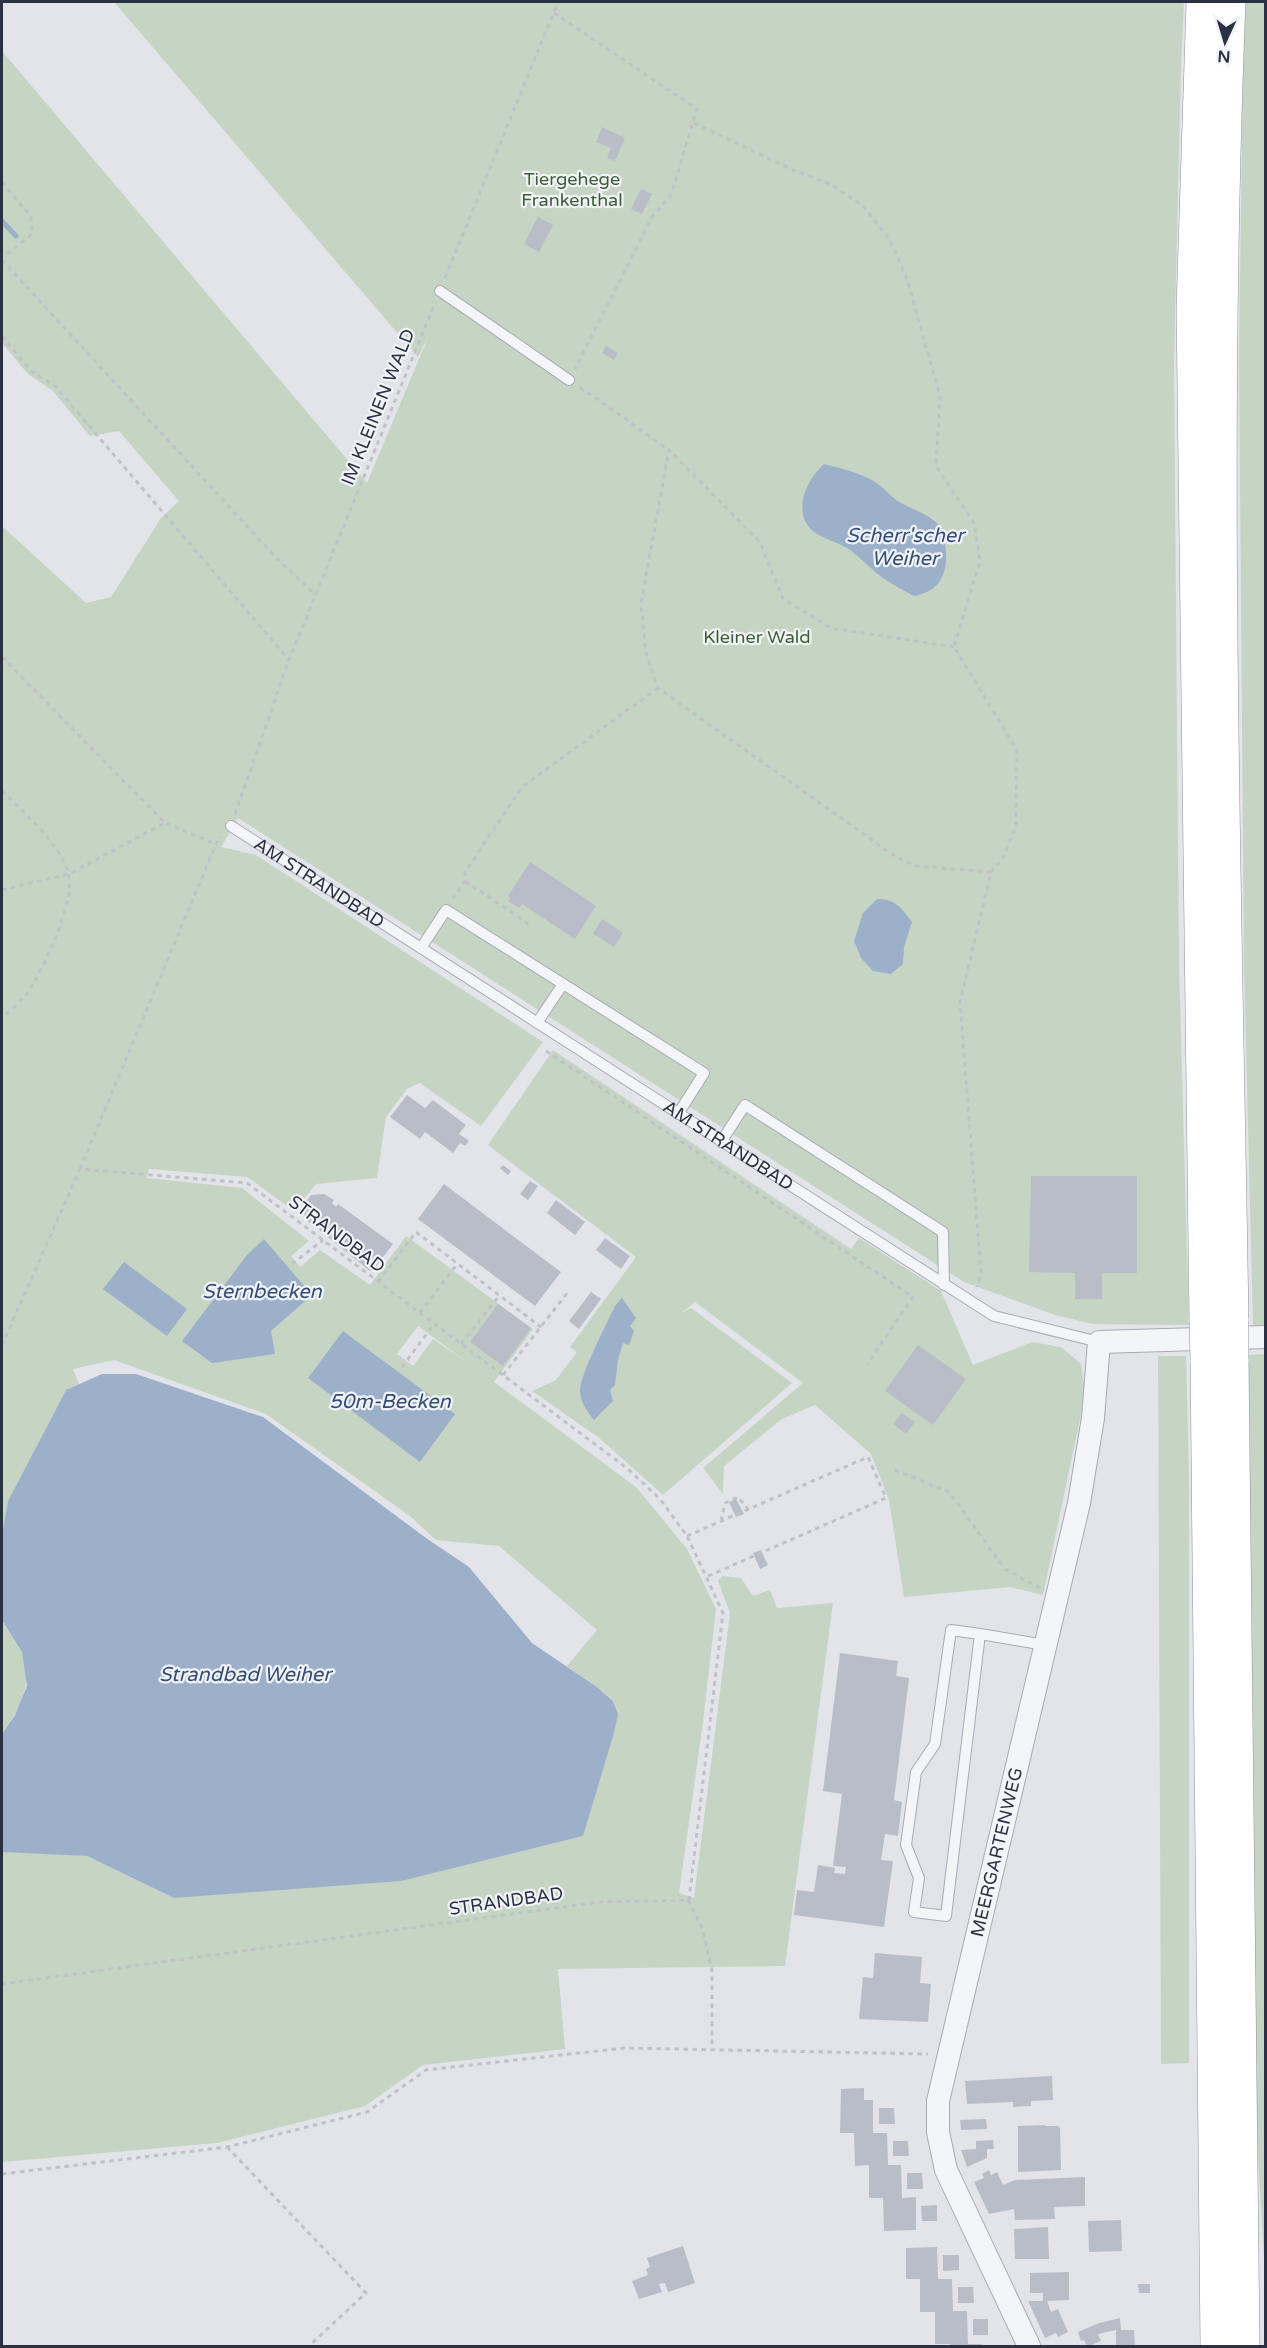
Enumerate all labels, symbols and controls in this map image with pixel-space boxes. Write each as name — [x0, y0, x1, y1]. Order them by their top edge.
north arrow — [1195, 12, 1255, 72]
text: N — [1217, 46, 1231, 66]
park label: Tiergehege Frankenthal — [521, 168, 623, 211]
street label: IM KLEINEN WALD — [337, 326, 419, 488]
water label: Scherr'scher Weiher — [846, 524, 966, 571]
park label: Kleiner Wald — [703, 626, 811, 648]
street label: AM STRANDBAD — [250, 833, 389, 933]
street label: AM STRANDBAD — [659, 1095, 798, 1195]
street label: STRANDBAD — [284, 1191, 390, 1277]
water label: Sternbecken — [202, 1280, 322, 1304]
water label: 50m-Becken — [329, 1390, 452, 1414]
water label: Strandbad Weiher — [159, 1663, 333, 1687]
street label: MEERGARTENWEG — [966, 1765, 1027, 1939]
street label: STRANDBAD — [448, 1882, 564, 1920]

